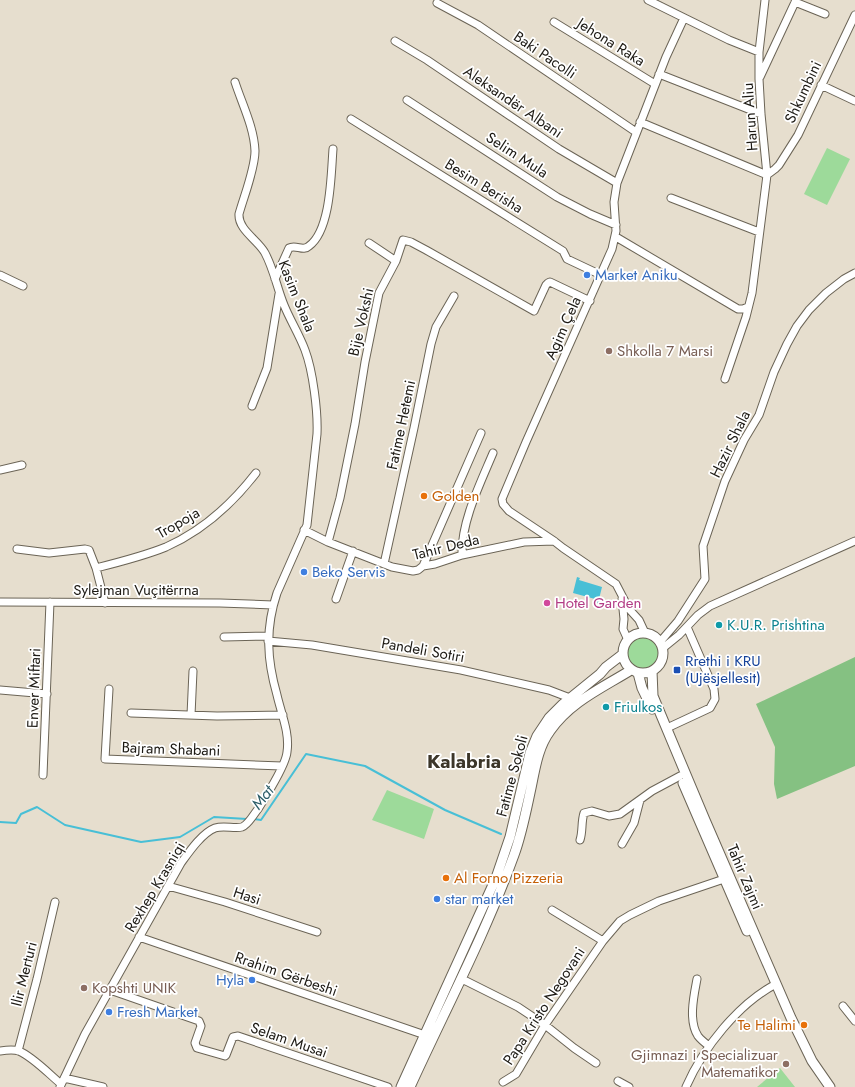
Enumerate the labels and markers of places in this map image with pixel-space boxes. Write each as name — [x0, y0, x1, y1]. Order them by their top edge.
place label: Market Aniku — [595, 264, 678, 286]
marker: Market Aniku — [582, 270, 592, 280]
place label: Shkolla 7 Marsi — [617, 340, 713, 362]
marker: Shkolla 7 Marsi — [604, 346, 614, 356]
place label: Golden — [432, 485, 479, 507]
marker: Golden — [419, 491, 429, 501]
place label: Beko Servis — [312, 561, 385, 583]
marker: Beko Servis — [299, 567, 309, 577]
place label: Hotel Garden — [555, 592, 641, 614]
marker: Hotel Garden — [542, 598, 552, 608]
place label: K.U.R. Prishtina — [727, 614, 825, 636]
marker: K.U.R. Prishtina — [714, 620, 724, 630]
place label: Rrethi i KRU (Ujësjellesit) — [685, 650, 761, 689]
marker: Rrethi i KRU (Ujësjellesit) — [672, 665, 682, 675]
place label: Friulkos — [614, 696, 662, 718]
marker: Friulkos — [601, 702, 611, 712]
place label: Al Forno Pizzeria — [454, 867, 563, 889]
marker: Al Forno Pizzeria — [441, 873, 451, 883]
place label: star market — [445, 888, 514, 910]
marker: star market — [432, 894, 442, 904]
place label: Hyla — [216, 969, 244, 991]
marker: Hyla — [247, 975, 257, 985]
place label: Kopshti UNIK — [92, 977, 176, 999]
marker: Kopshti UNIK — [79, 983, 89, 993]
place label: Fresh Market — [117, 1001, 198, 1023]
marker: Fresh Market — [104, 1007, 114, 1017]
place label: Te Halimi — [737, 1014, 796, 1036]
marker: Te Halimi — [799, 1020, 809, 1030]
place label: Gjimnazi i Specializuar Matematikor — [631, 1044, 779, 1083]
marker: Gjimnazi i Specializuar Matematikor — [781, 1059, 791, 1069]

